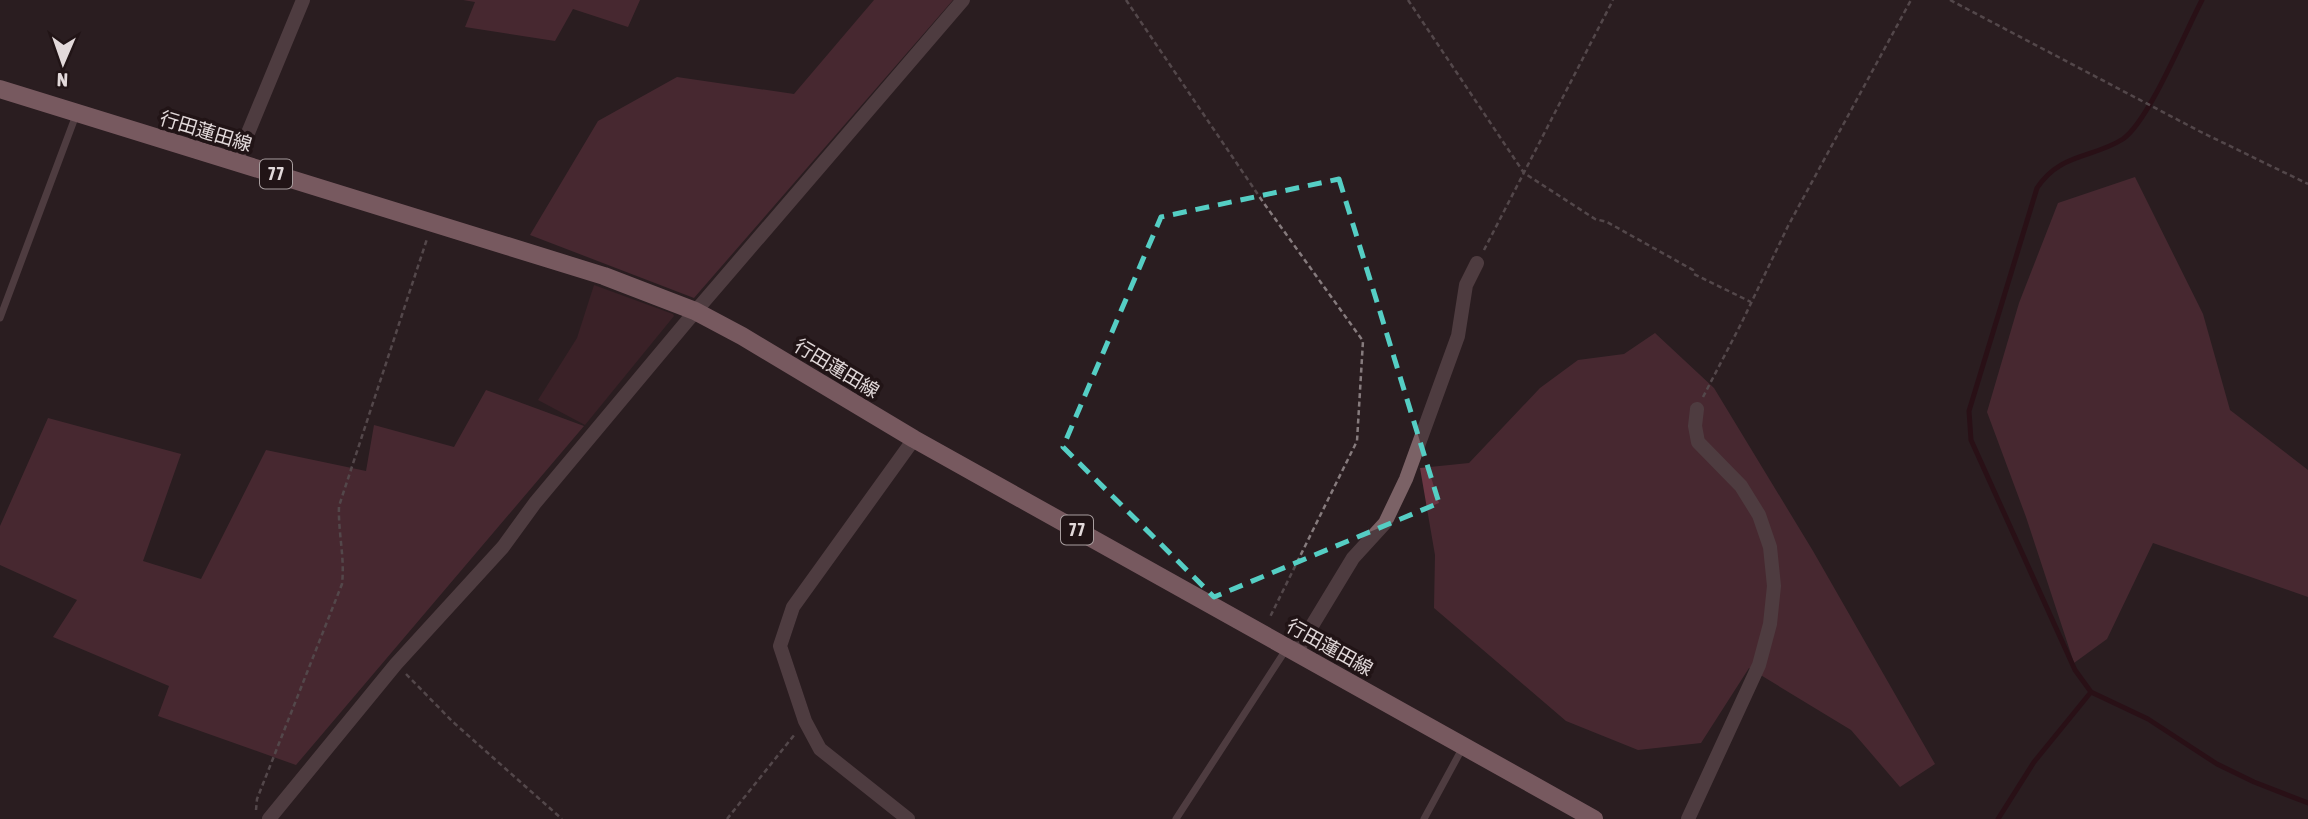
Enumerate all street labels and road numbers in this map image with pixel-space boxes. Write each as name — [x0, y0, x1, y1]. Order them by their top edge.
street label: 行田蓮田線 — [157, 107, 255, 155]
road number: 77 — [260, 160, 292, 188]
street label: 行田蓮田線 — [791, 334, 883, 402]
road number: 77 — [1061, 516, 1093, 544]
street label: 行田蓮田線 — [1283, 614, 1377, 680]

